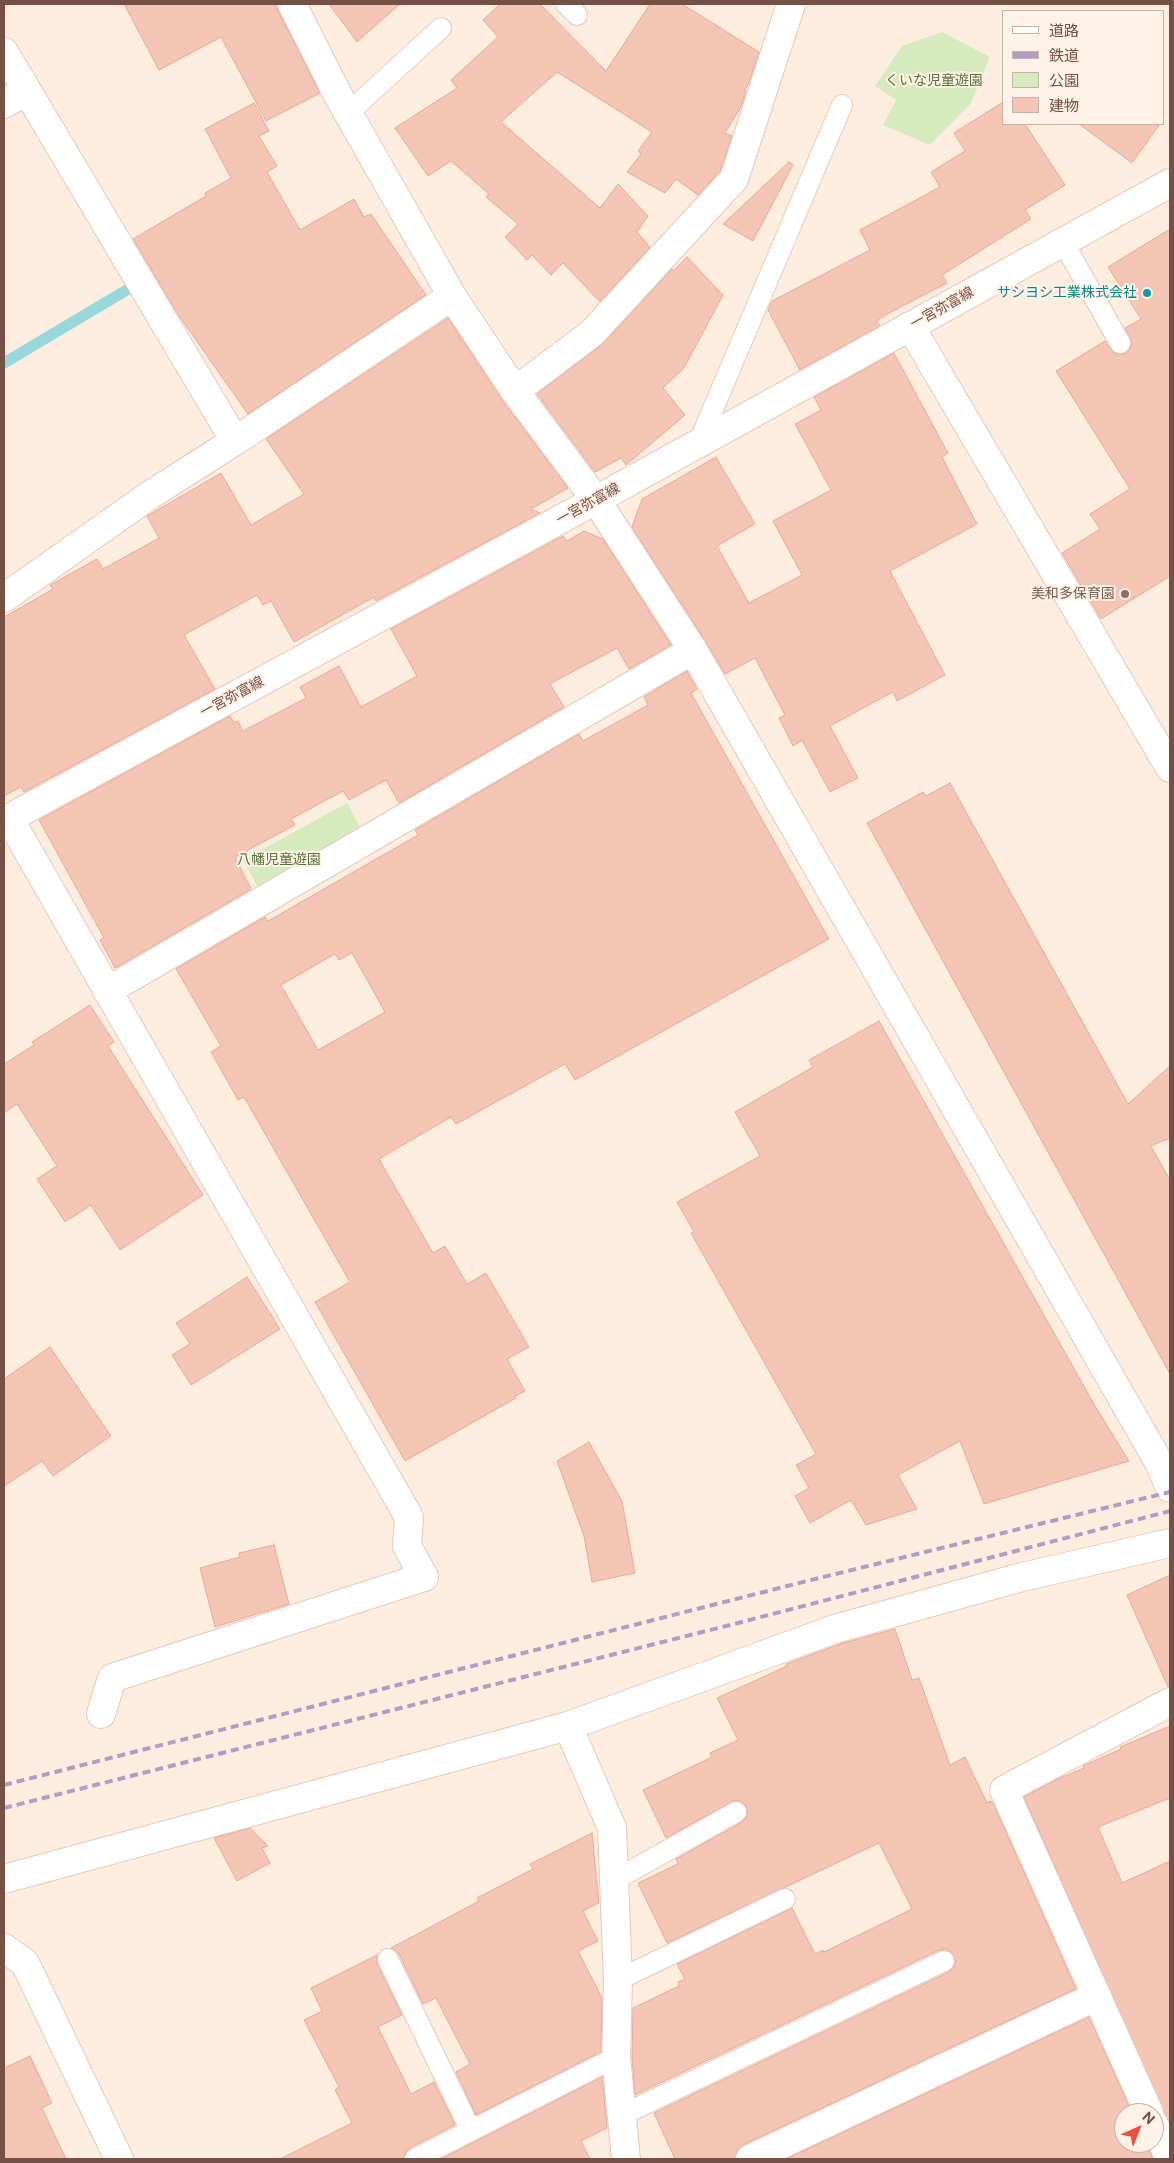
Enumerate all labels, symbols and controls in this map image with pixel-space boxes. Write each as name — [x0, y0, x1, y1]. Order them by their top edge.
legend — [1002, 10, 1164, 125]
text: 道路 — [1049, 22, 1079, 39]
text: 鉄道 — [1049, 47, 1079, 64]
text: 公園 — [1049, 72, 1079, 89]
park label: くいな児童遊園 — [885, 73, 983, 89]
text: 建物 — [1049, 97, 1079, 114]
street label: 一宮弥富線 — [907, 284, 977, 332]
place label: サシヨシ工業株式会社 — [997, 285, 1137, 301]
marker: サシヨシ工業株式会社 — [1141, 287, 1153, 299]
street label: 一宮弥富線 — [553, 480, 623, 528]
place label: 美和多保育園 — [1031, 586, 1115, 602]
marker: 美和多保育園 — [1119, 588, 1131, 600]
street label: 一宮弥富線 — [197, 673, 267, 721]
park label: 八幡児童遊園 — [237, 852, 321, 868]
north arrow — [1114, 2103, 1164, 2153]
text: N — [1139, 2108, 1158, 2127]

